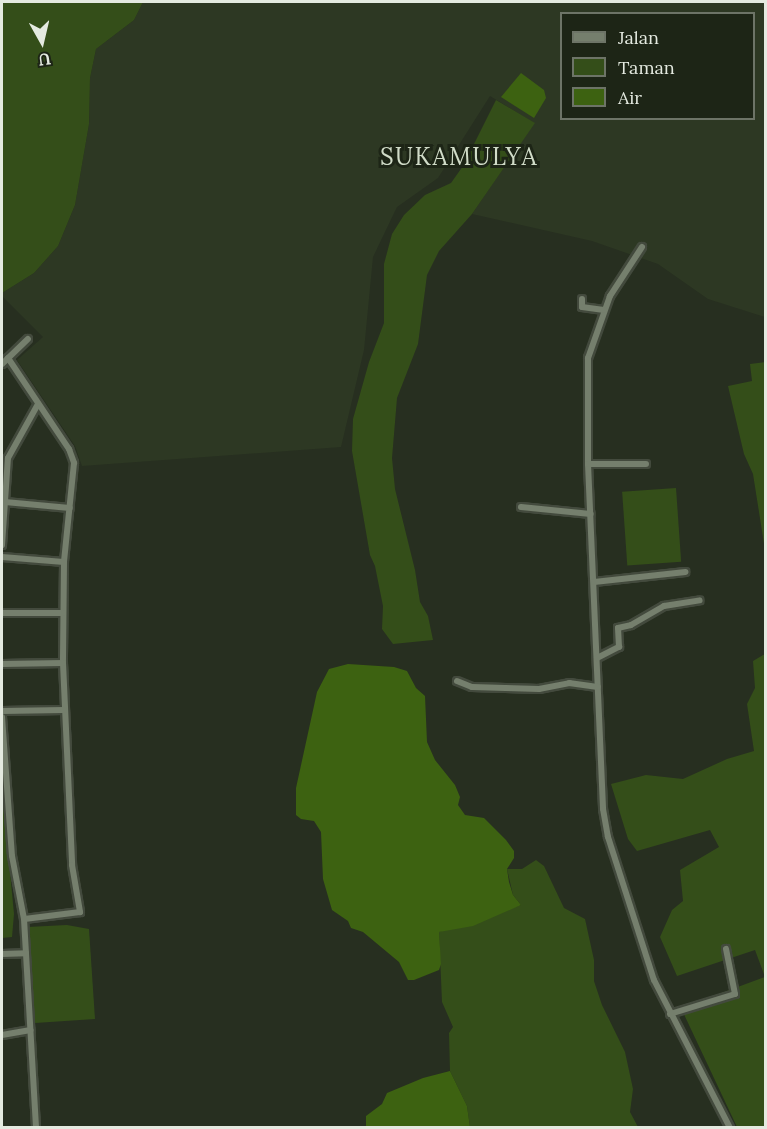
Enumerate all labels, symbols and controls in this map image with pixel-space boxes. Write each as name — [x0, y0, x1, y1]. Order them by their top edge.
north arrow — [12, 12, 72, 72]
legend — [560, 12, 755, 120]
text: Jalan — [618, 26, 659, 49]
text: U — [37, 49, 52, 71]
text: Taman — [618, 56, 675, 79]
text: Air — [618, 86, 642, 109]
district label: SUKAMULYA — [380, 143, 538, 171]

